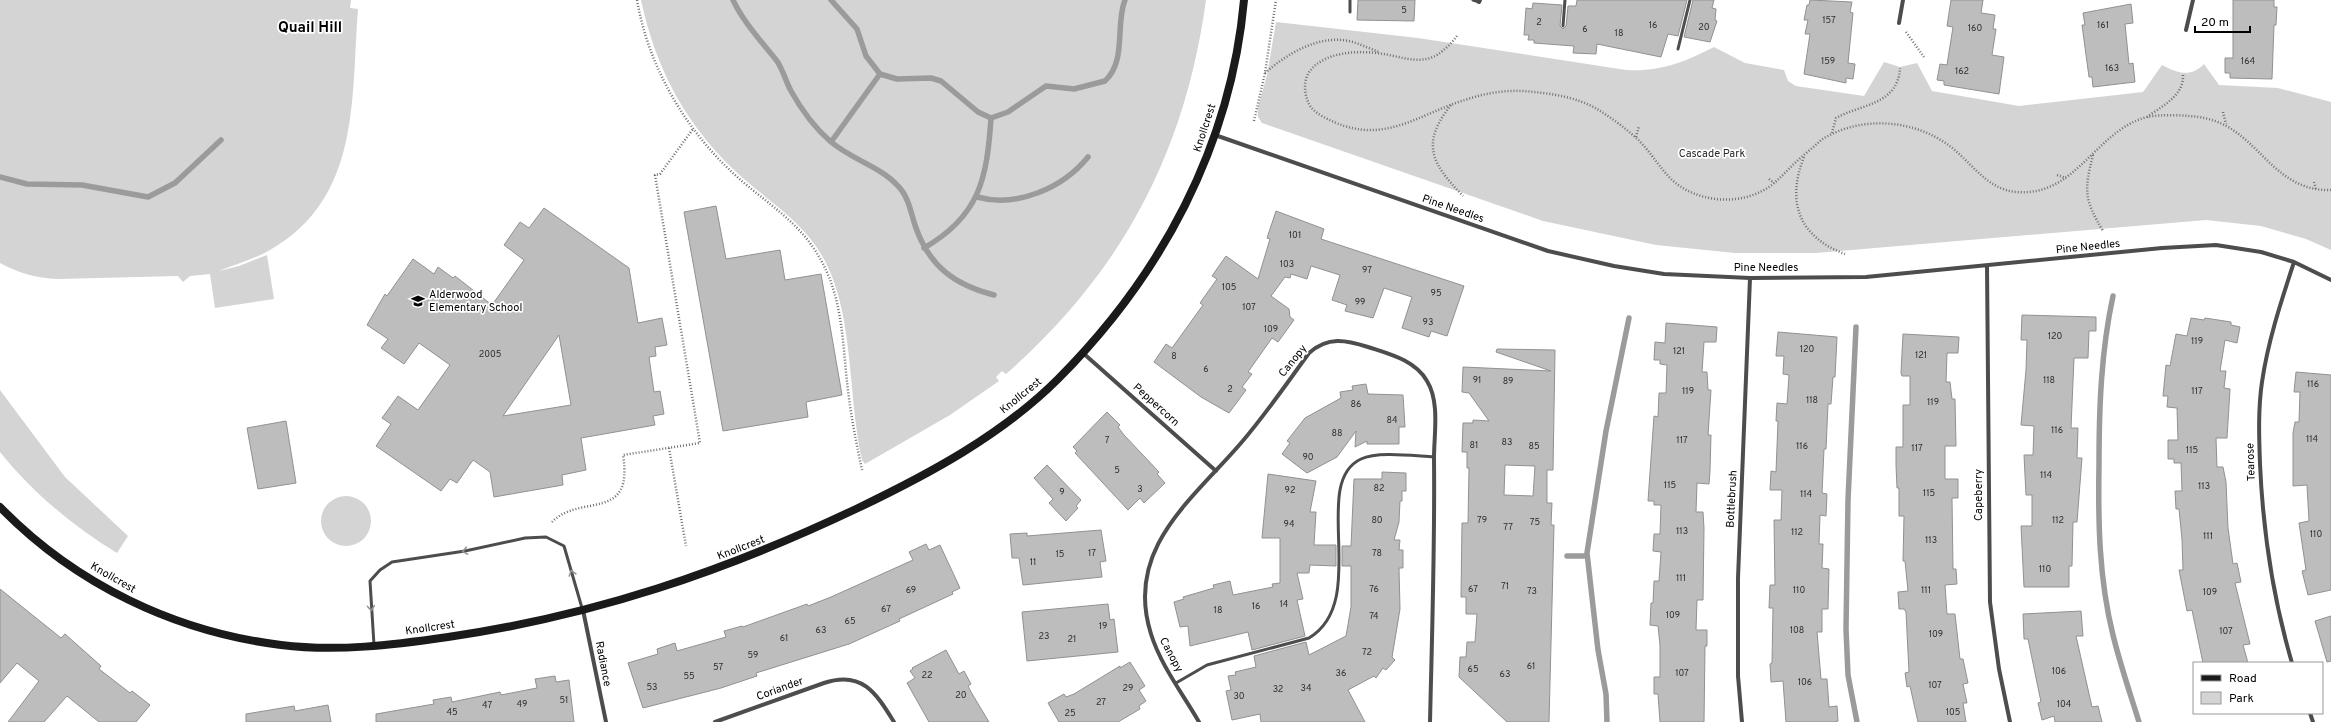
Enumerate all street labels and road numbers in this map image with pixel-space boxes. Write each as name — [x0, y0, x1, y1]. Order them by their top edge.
street label: Knollcrest — [1191, 102, 1219, 154]
street label: Pine Needles — [1420, 192, 1486, 226]
street label: Pine Needles — [2055, 237, 2121, 257]
street label: Pine Needles — [1734, 261, 1798, 275]
street label: Canopy — [1276, 342, 1310, 380]
street label: Knollcrest — [997, 375, 1045, 417]
street label: Peppercorn — [1130, 381, 1182, 429]
street label: Tearose — [2243, 443, 2259, 481]
street label: Capeberry — [1972, 469, 1986, 521]
street label: Bottlebrush — [1723, 470, 1741, 528]
street label: Knollcrest — [715, 532, 767, 564]
street label: Knollcrest — [88, 559, 138, 597]
street label: Knollcrest — [404, 618, 456, 638]
street label: Canopy — [1156, 635, 1186, 675]
street label: Radiance — [592, 640, 614, 688]
street label: Coriander — [755, 674, 806, 704]

